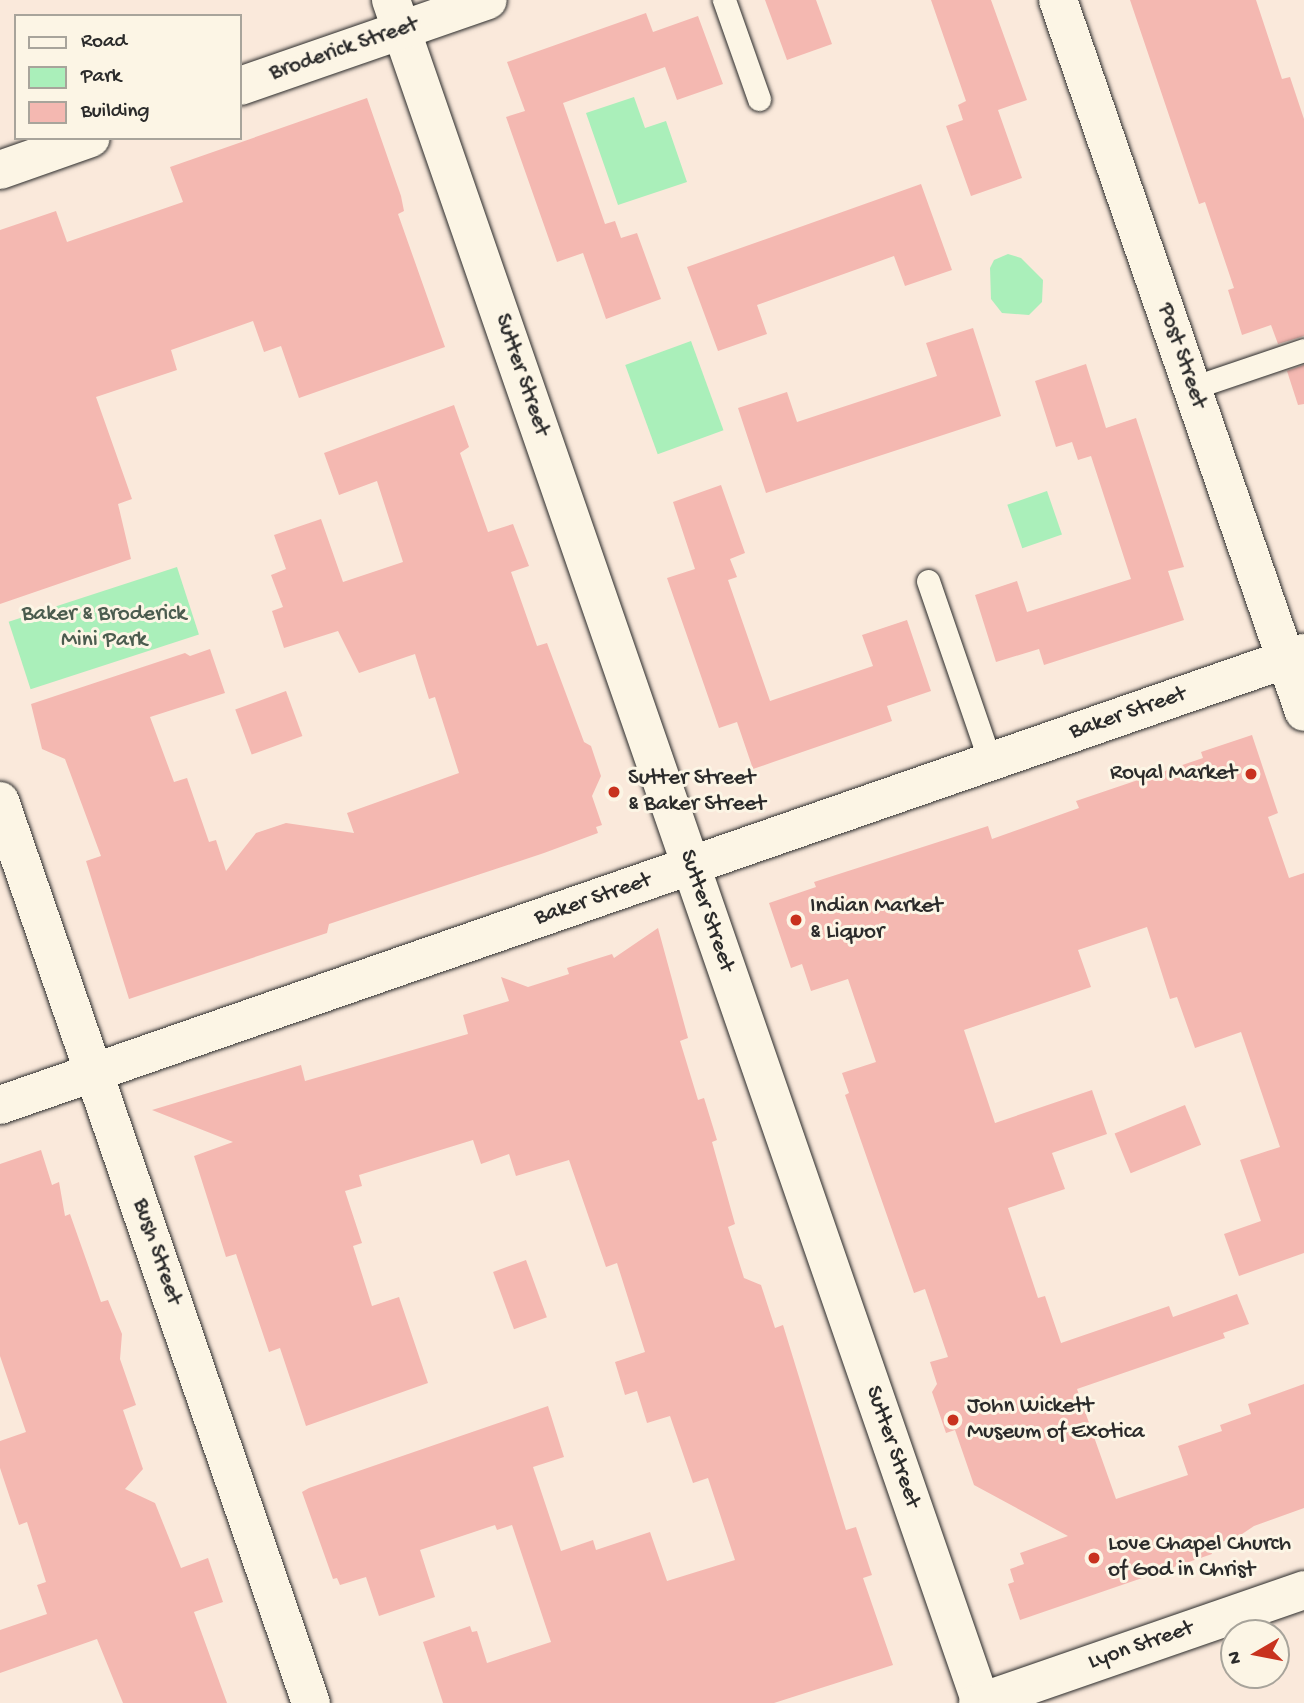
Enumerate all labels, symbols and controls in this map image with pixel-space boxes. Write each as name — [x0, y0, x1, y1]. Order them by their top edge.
street label: Broderick Street — [266, 12, 422, 88]
legend — [14, 14, 242, 140]
text: Road — [81, 30, 127, 55]
text: Park — [81, 65, 121, 90]
text: Building — [81, 100, 150, 125]
street label: Post Street — [1150, 300, 1212, 412]
street label: Sutter Street — [487, 310, 555, 440]
park label: Baker & Broderick Mini Park — [22, 601, 186, 655]
street label: Baker Street — [1066, 681, 1190, 747]
place label: Royal Market — [1110, 760, 1237, 788]
place label: Sutter Street & Baker Street — [628, 765, 766, 819]
marker: Royal Market — [1243, 766, 1259, 782]
marker: Sutter Street & Baker Street — [606, 784, 622, 800]
street label: Sutter Street — [672, 846, 740, 976]
street label: Baker Street — [531, 867, 655, 933]
place label: Indian Market & Liquor — [810, 893, 942, 947]
marker: Indian Market & Liquor — [788, 912, 804, 928]
street label: Bush Street — [125, 1195, 187, 1309]
street label: Sutter Street — [858, 1382, 926, 1512]
place label: John Wickett Museum of Exotica — [967, 1393, 1144, 1447]
marker: John Wickett Museum of Exotica — [945, 1412, 961, 1428]
place label: Love Chapel Church of God in Christ — [1108, 1531, 1291, 1585]
marker: Love Chapel Church of God in Christ — [1086, 1550, 1102, 1566]
street label: Lyon Street — [1085, 1615, 1197, 1677]
north arrow — [1220, 1619, 1290, 1689]
text: N — [1223, 1649, 1248, 1665]

